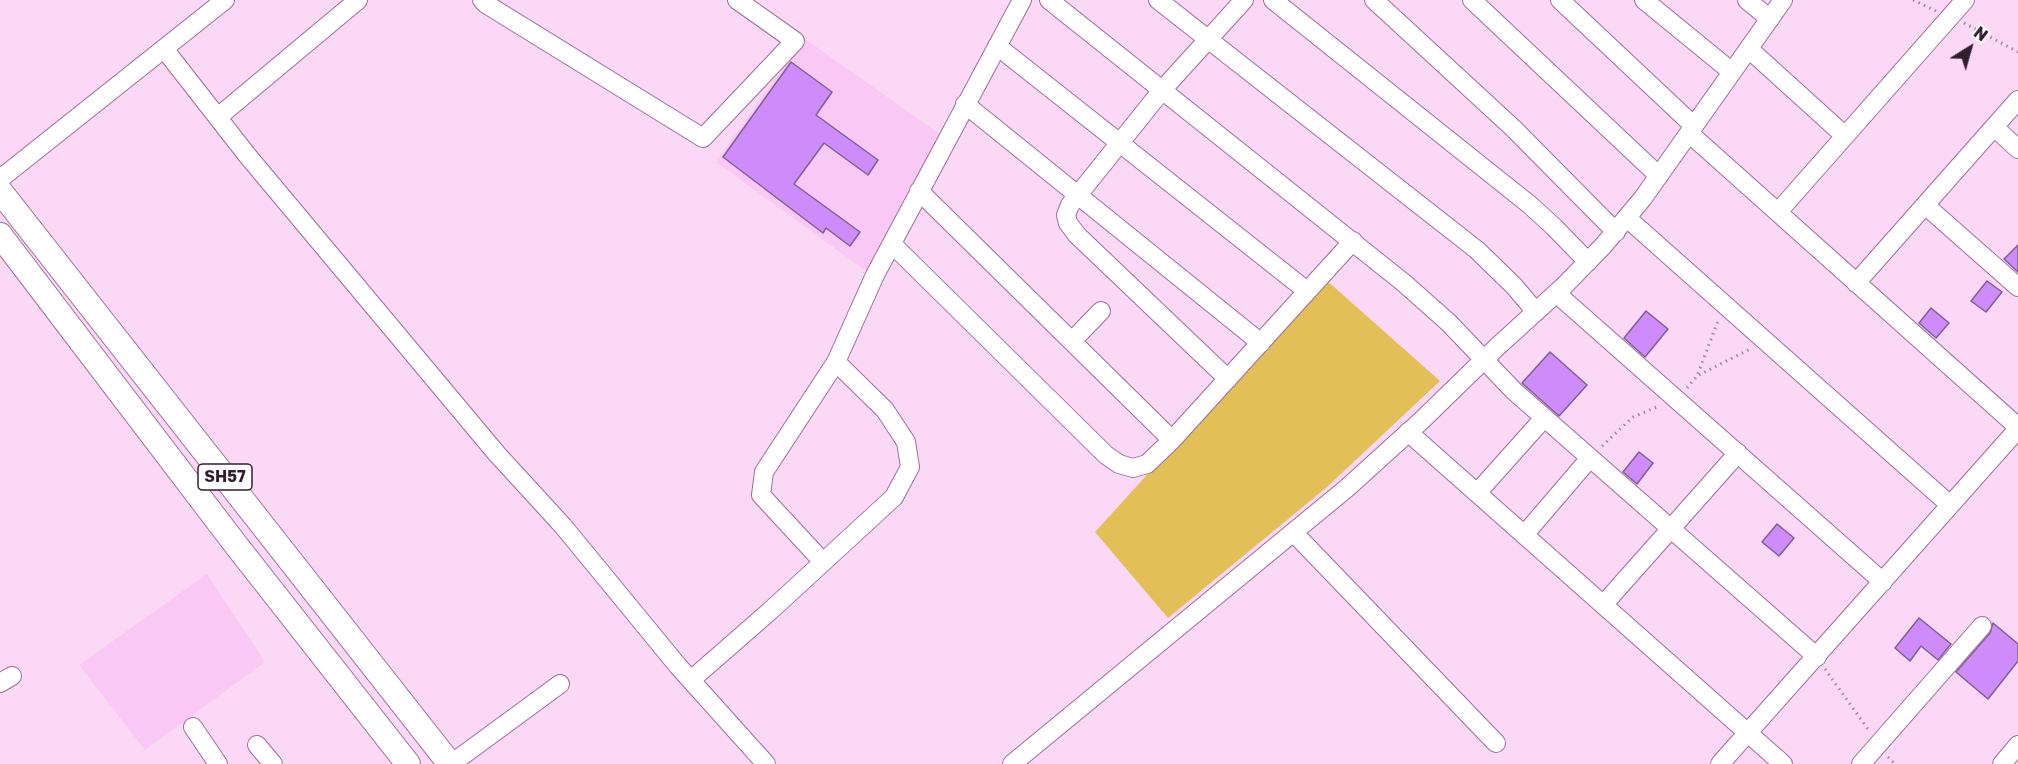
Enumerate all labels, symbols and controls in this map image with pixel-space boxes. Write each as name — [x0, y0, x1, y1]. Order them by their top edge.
north arrow — [1940, 18, 2000, 78]
text: N — [1970, 22, 1992, 45]
road number: SH57 — [198, 464, 252, 490]

